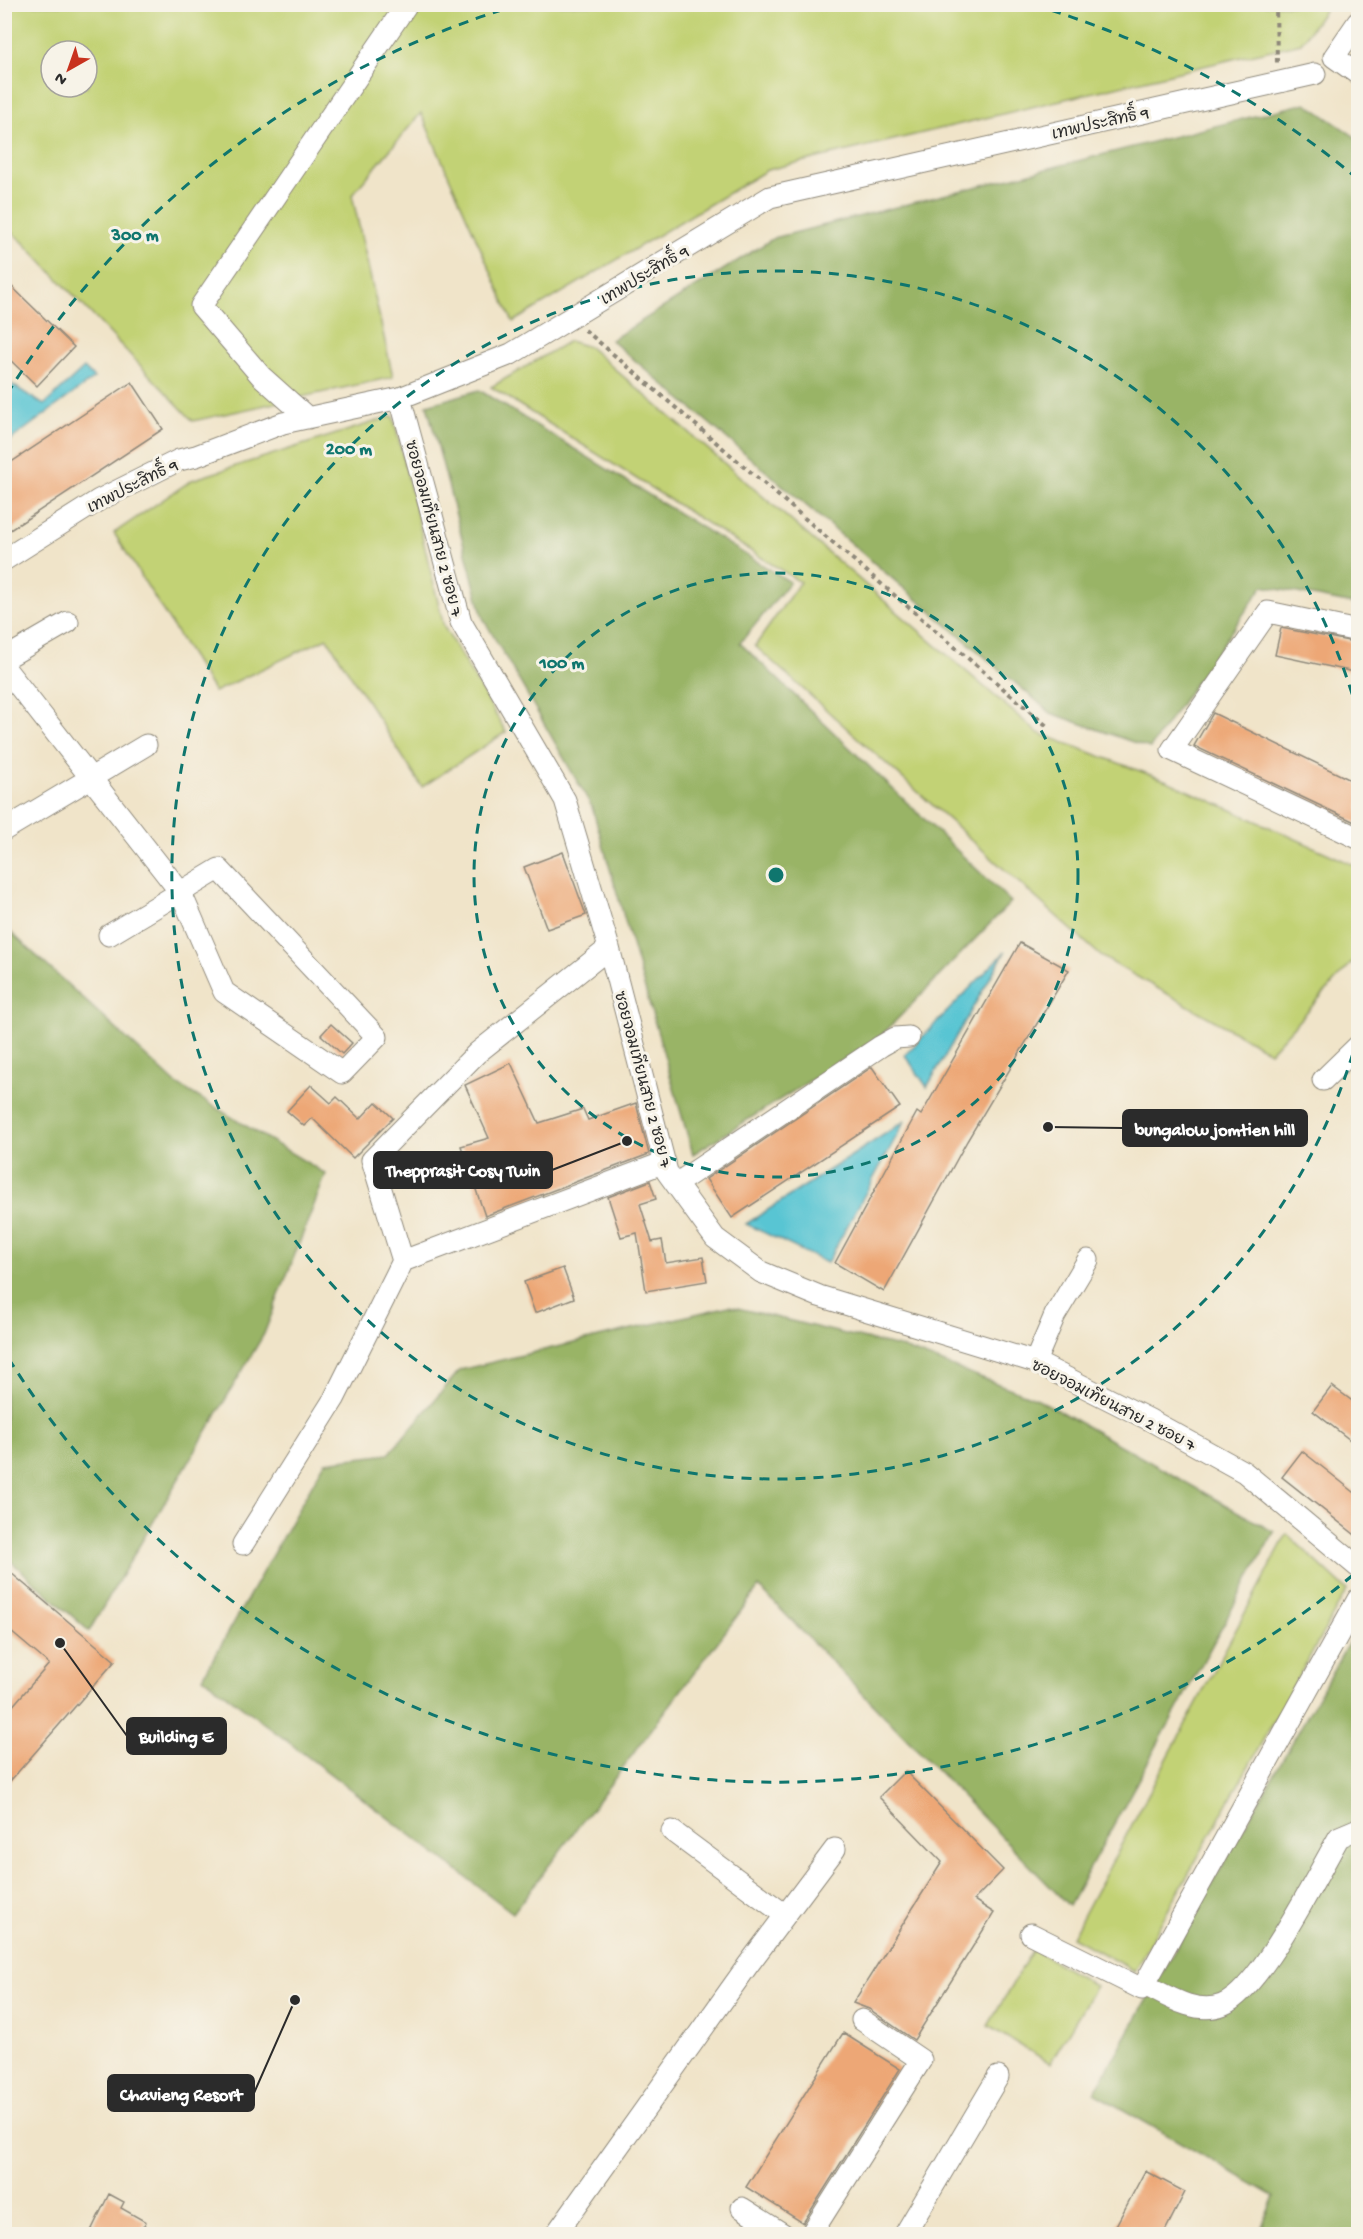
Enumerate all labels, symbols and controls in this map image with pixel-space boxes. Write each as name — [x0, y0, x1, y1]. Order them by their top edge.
north arrow — [39, 39, 99, 99]
text: N — [51, 67, 72, 88]
street label: เทพประสิทธิ์ 9 — [1048, 96, 1151, 146]
text: 300 m — [111, 226, 159, 247]
street label: เทพประสิทธิ์ 9 — [594, 235, 693, 311]
street label: ซอยจอมเทียนสาย 2 ซอย 7 — [399, 438, 468, 620]
text: 200 m — [326, 440, 372, 461]
street label: เทพประสิทธิ์ 9 — [81, 449, 182, 519]
text: 100 m — [539, 654, 585, 675]
centre of rings — [766, 865, 786, 885]
street label: ซอยจอมเทียนสาย 2 ซอย 7 — [608, 989, 677, 1171]
callout: bungalow jomtien hill — [1123, 1110, 1307, 1146]
text: bungalow jomtien hill — [1134, 1121, 1295, 1142]
callout: Thepprasit Cosy Twin — [374, 1152, 552, 1188]
text: Thepprasit Cosy Twin — [384, 1162, 541, 1183]
street label: ซอยจอมเทียนสาย 2 ซอย 7 — [1027, 1354, 1200, 1457]
callout: Building E — [127, 1718, 226, 1754]
text: Building E — [138, 1728, 215, 1749]
callout: Chavieng Resort — [108, 2075, 254, 2111]
text: Chavieng Resort — [119, 2086, 244, 2107]

